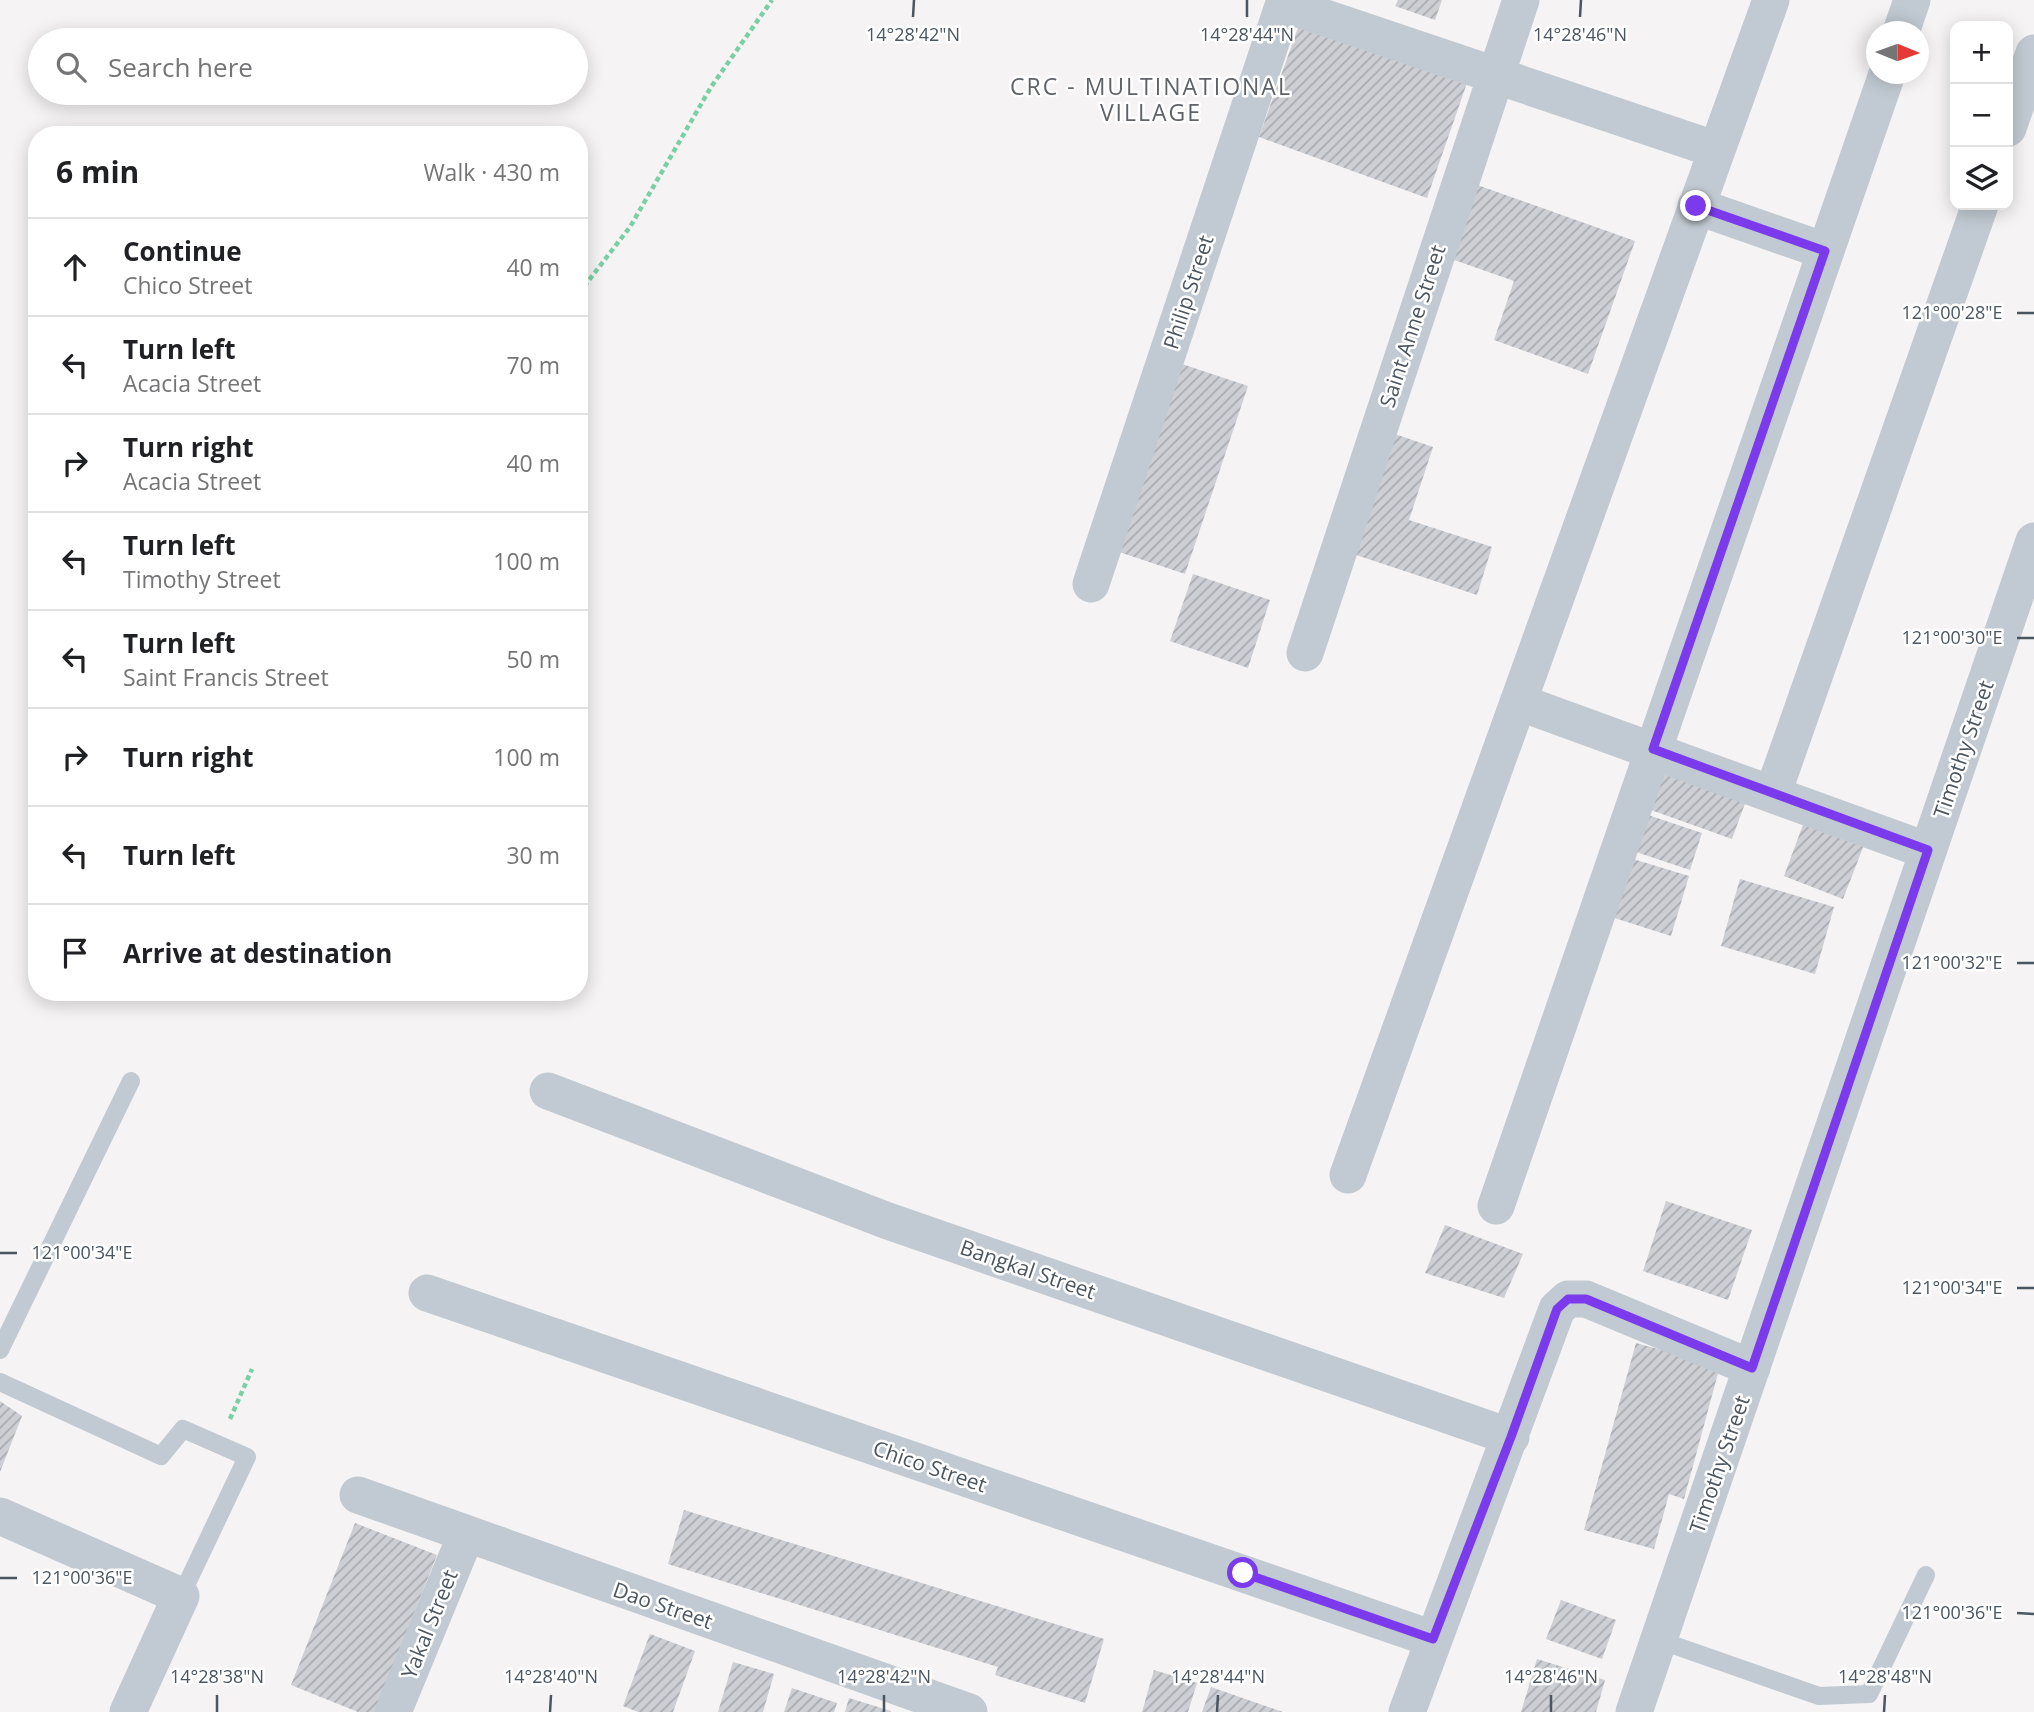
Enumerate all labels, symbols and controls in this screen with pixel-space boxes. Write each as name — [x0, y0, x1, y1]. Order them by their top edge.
north arrow — [1866, 21, 1929, 84]
map controls — [1950, 21, 2013, 210]
button: + — [1950, 21, 2013, 84]
text: 14°28'42"N — [866, 22, 960, 46]
text: 14°28'44"N — [1200, 22, 1294, 46]
text: 14°28'46"N — [1533, 22, 1627, 46]
search box — [28, 28, 588, 105]
icon: search — [52, 48, 90, 86]
text: Search here — [108, 49, 253, 85]
district label: CRC - MULTINATIONAL VILLAGE — [1010, 70, 1292, 128]
button: − — [1950, 84, 2013, 147]
button: layers — [1950, 147, 2013, 210]
text: 6 min — [56, 151, 139, 192]
text: Walk · 430 m — [423, 156, 560, 188]
route end — [1680, 190, 1711, 221]
street label: Philip Street — [1156, 231, 1220, 353]
text: Continue — [123, 233, 242, 269]
street label: Saint Anne Street — [1373, 241, 1451, 411]
icon: ahead — [56, 248, 94, 286]
text: 40 m — [506, 251, 560, 283]
text: Chico Street — [123, 269, 252, 301]
text: 121°00'28"E — [1902, 300, 2002, 324]
text: Turn left — [123, 331, 235, 367]
icon: left — [56, 346, 94, 384]
text: 70 m — [506, 349, 560, 381]
text: Acacia Street — [123, 367, 261, 399]
text: Turn right — [123, 429, 254, 465]
icon: right — [56, 444, 94, 482]
text: 40 m — [506, 447, 560, 479]
text: Acacia Street — [123, 465, 261, 497]
text: Turn left — [123, 527, 235, 563]
icon: left — [56, 542, 94, 580]
text: 100 m — [493, 545, 560, 577]
text: Timothy Street — [123, 563, 281, 595]
text: Turn left — [123, 625, 235, 661]
text: 121°00'30"E — [1902, 625, 2002, 649]
icon: left — [56, 640, 94, 678]
text: 50 m — [506, 643, 560, 675]
text: Saint Francis Street — [123, 661, 329, 693]
street label: Timothy Street — [1926, 676, 2000, 822]
icon: right — [56, 738, 94, 776]
text: Turn right — [123, 739, 254, 775]
text: 100 m — [493, 741, 560, 773]
icon: left — [56, 836, 94, 874]
text: Turn left — [123, 837, 235, 873]
text: 30 m — [506, 839, 560, 871]
icon: arrive — [56, 934, 94, 972]
text: Arrive at destination — [123, 935, 392, 971]
text: 121°00'32"E — [1902, 950, 2002, 974]
street label: Bangkal Street — [956, 1233, 1100, 1305]
text: 121°00'34"E — [32, 1240, 132, 1264]
text: 121°00'34"E — [1902, 1275, 2002, 1299]
street label: Timothy Street — [1682, 1391, 1756, 1537]
street label: Chico Street — [870, 1434, 990, 1498]
route start — [1227, 1557, 1258, 1588]
text: 121°00'36"E — [32, 1565, 132, 1589]
street label: Yakal Street — [394, 1565, 464, 1683]
street label: Dao Street — [609, 1575, 717, 1635]
text: 121°00'36"E — [1902, 1600, 2002, 1624]
text: 14°28'38"N — [170, 1664, 264, 1688]
text: 14°28'40"N — [504, 1664, 598, 1688]
text: 14°28'42"N — [837, 1664, 931, 1688]
text: 14°28'44"N — [1171, 1664, 1265, 1688]
text: 14°28'46"N — [1504, 1664, 1598, 1688]
text: 14°28'48"N — [1838, 1664, 1932, 1688]

